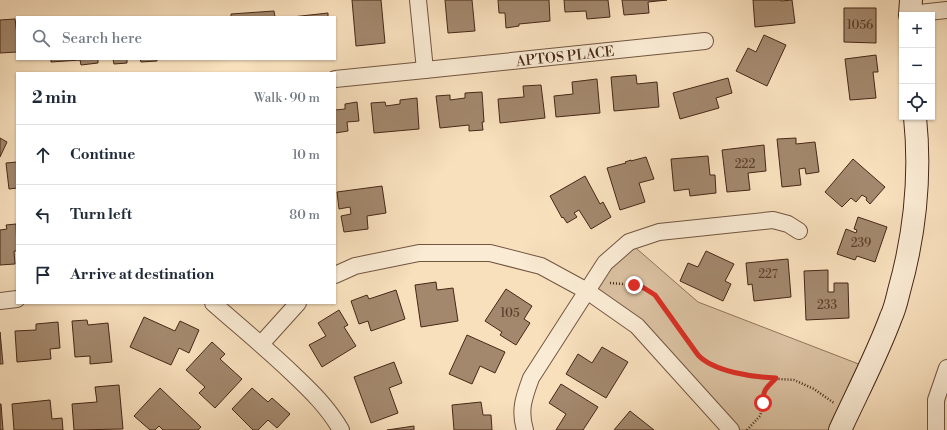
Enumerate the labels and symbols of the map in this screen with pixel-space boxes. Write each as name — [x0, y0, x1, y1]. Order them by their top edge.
house number: 1056 — [847, 18, 873, 33]
street label: APTOS PLACE — [514, 43, 615, 71]
house number: 222 — [735, 157, 755, 172]
house number: 239 — [851, 236, 871, 251]
house number: 227 — [758, 267, 778, 282]
route end — [625, 276, 643, 294]
house number: 233 — [817, 298, 837, 313]
house number: 105 — [500, 306, 520, 321]
route start — [754, 394, 772, 412]

